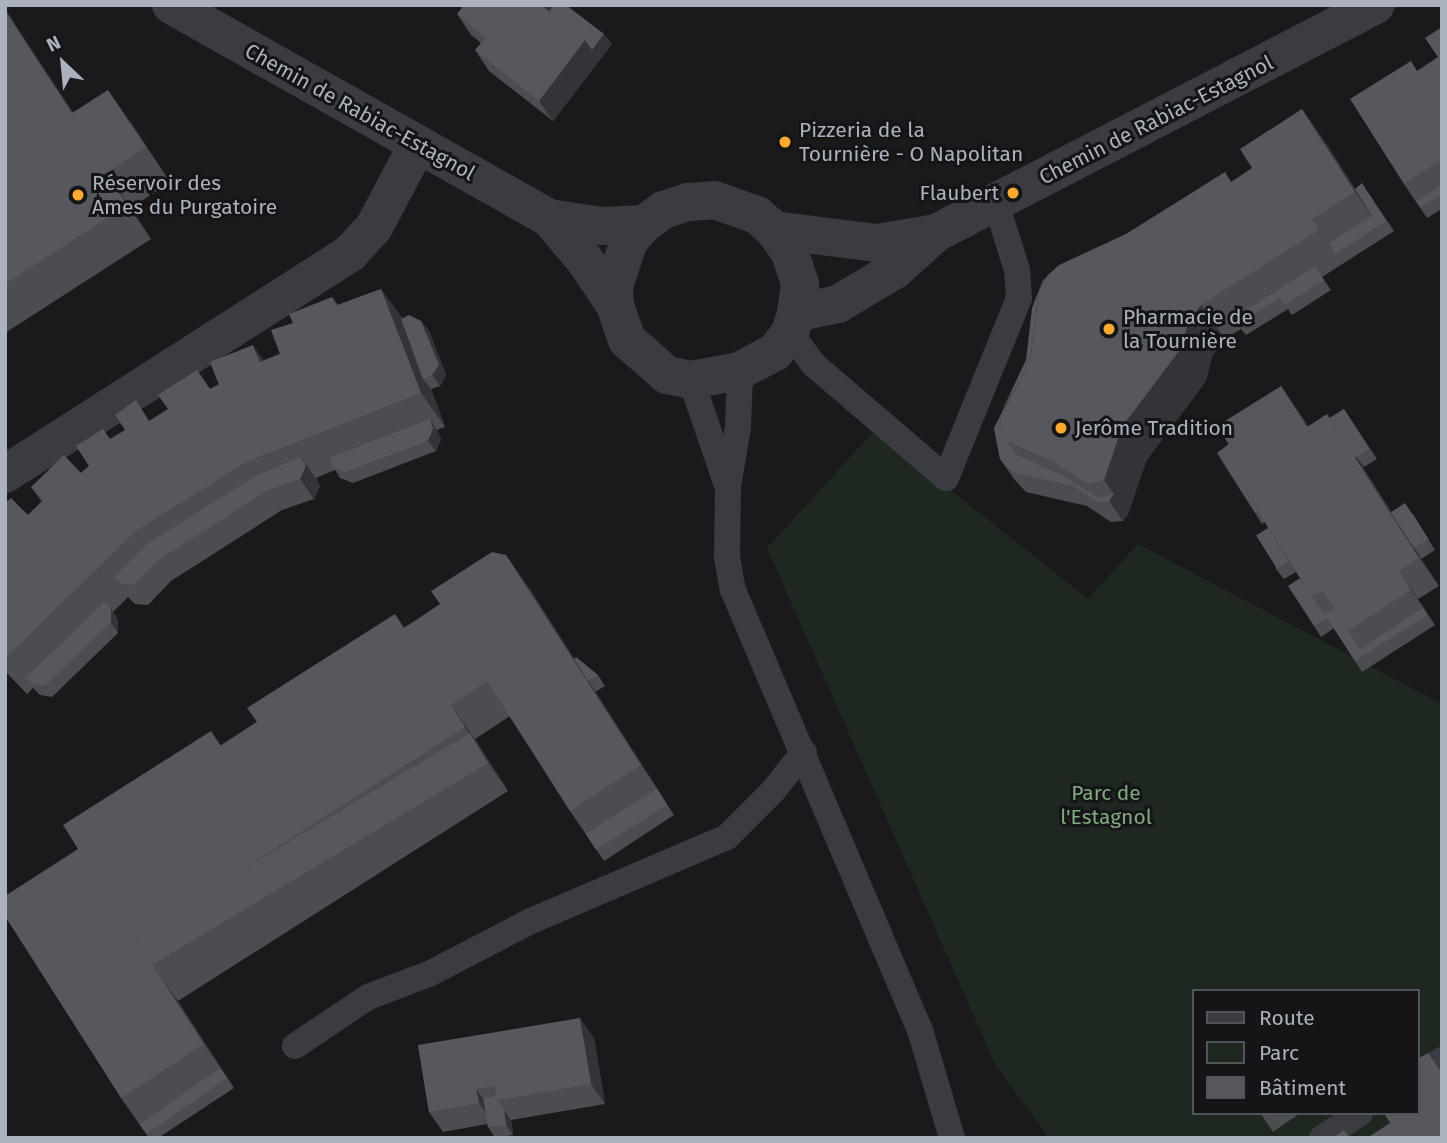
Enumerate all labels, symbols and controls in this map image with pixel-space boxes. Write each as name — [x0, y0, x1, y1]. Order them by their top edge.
north arrow — [28, 28, 98, 98]
text: N — [43, 31, 64, 57]
street label: Chemin de Rabiac-Estagnol — [241, 38, 479, 186]
street label: Chemin de Rabiac-Estagnol — [1035, 50, 1277, 190]
place label: Pizzeria de la Tournière - O Napolitan — [799, 117, 1023, 167]
marker: Pizzeria de la Tournière - O Napolitan — [777, 134, 793, 150]
place label: Réservoir des Ames du Purgatoire — [92, 170, 277, 220]
place label: Flaubert — [920, 180, 999, 206]
marker: Flaubert — [1005, 185, 1021, 201]
marker: Réservoir des Ames du Purgatoire — [70, 187, 86, 203]
place label: Pharmacie de la Tournière — [1123, 304, 1253, 354]
marker: Pharmacie de la Tournière — [1101, 321, 1117, 337]
place label: Jerôme Tradition — [1075, 415, 1233, 441]
marker: Jerôme Tradition — [1053, 420, 1069, 436]
park label: Parc de l'Estagnol — [1060, 780, 1152, 830]
legend — [1192, 989, 1419, 1115]
text: Route — [1259, 1005, 1315, 1031]
text: Parc — [1259, 1040, 1299, 1066]
text: Bâtiment — [1259, 1075, 1346, 1101]

